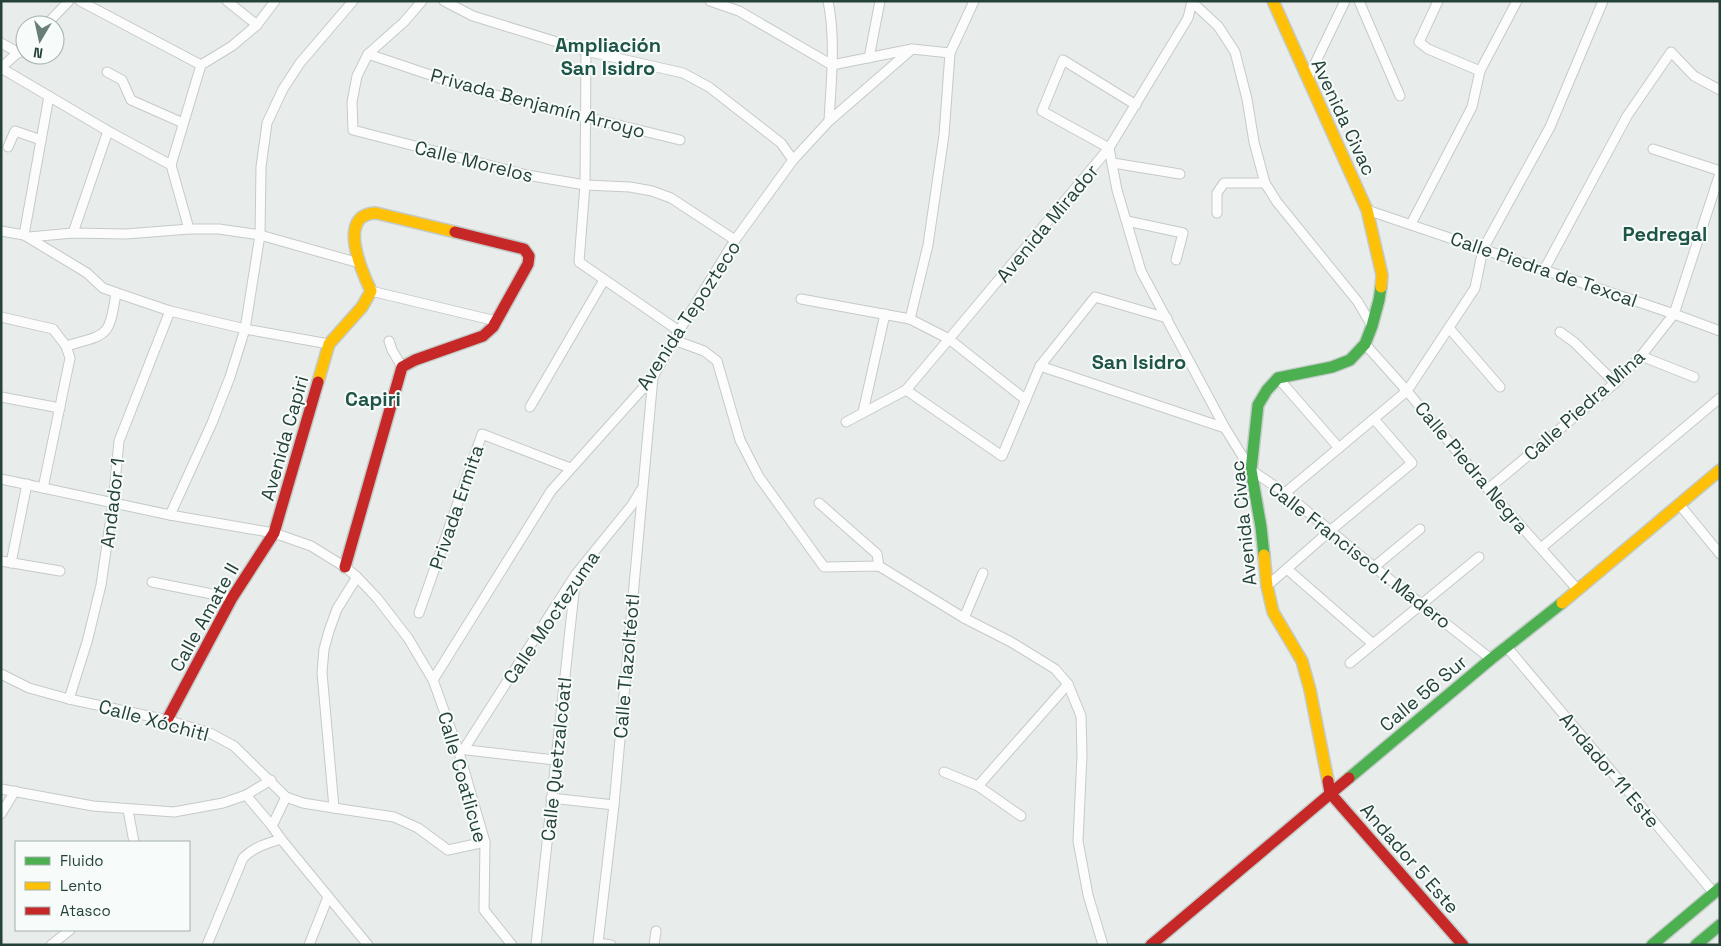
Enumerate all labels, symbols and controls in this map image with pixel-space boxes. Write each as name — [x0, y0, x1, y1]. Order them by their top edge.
north arrow — [15, 15, 65, 65]
district label: Ampliación San Isidro — [555, 32, 661, 81]
text: N — [32, 43, 44, 62]
street label: Avenida Civac — [1306, 55, 1381, 180]
street label: Privada Benjamín Arroyo — [428, 63, 648, 144]
street label: Calle Morelos — [412, 135, 536, 188]
street label: Avenida Mirador — [991, 159, 1104, 288]
district label: Pedregal — [1623, 221, 1707, 247]
street label: Calle Piedra de Texcal — [1447, 226, 1641, 313]
street label: Avenida Tepozteco — [631, 236, 746, 395]
street label: Calle Piedra Mina — [1519, 344, 1650, 466]
district label: San Isidro — [1092, 349, 1186, 375]
street label: Avenida Capiri — [255, 373, 314, 504]
district label: Capiri — [345, 386, 401, 412]
street label: Calle Piedra Negra — [1409, 396, 1534, 538]
street label: Privada Ermita — [423, 441, 490, 573]
street label: Andador 1 — [95, 457, 130, 549]
street label: Avenida Civac — [1224, 459, 1263, 587]
street label: Calle Francisco I. Madero — [1263, 476, 1456, 635]
street label: Calle Moctezuma — [497, 546, 605, 689]
street label: Calle Amate II — [164, 558, 245, 676]
street label: Calle Tlazoltéotl — [608, 593, 645, 739]
street label: Calle 56 Sur — [1374, 649, 1472, 737]
street label: Calle Quetzalcóatl — [535, 676, 578, 842]
street label: Calle Xóchitl — [96, 694, 212, 747]
street label: Andador 11 Este — [1554, 707, 1665, 833]
street label: Calle Coatlicue — [432, 709, 493, 846]
street label: Andador 5 Este — [1355, 798, 1465, 919]
legend — [15, 841, 190, 931]
text: Fluido — [60, 851, 104, 870]
text: Lento — [60, 876, 102, 895]
text: Atasco — [60, 901, 111, 920]

